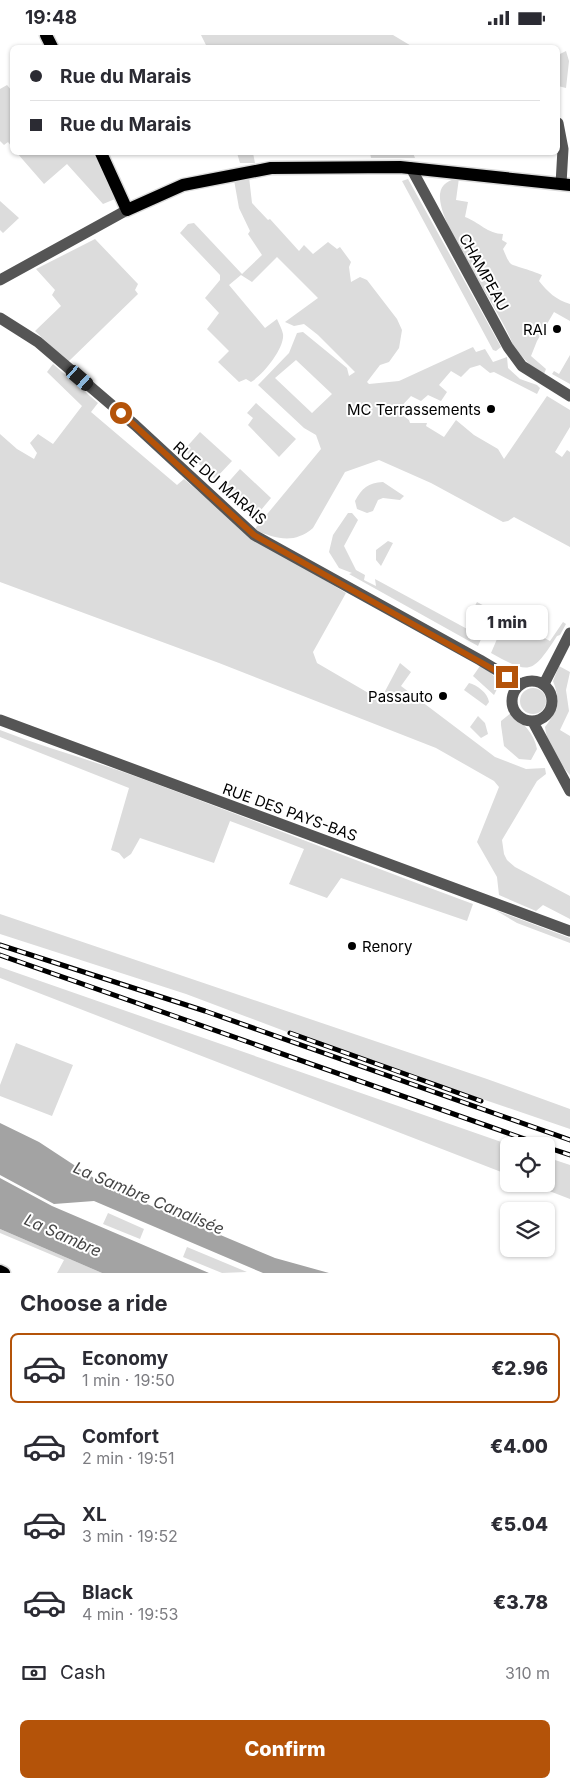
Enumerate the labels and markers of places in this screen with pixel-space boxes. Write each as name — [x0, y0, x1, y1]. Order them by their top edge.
place label: RAI — [523, 320, 547, 339]
marker: RAI — [551, 323, 563, 335]
place label: MC Terrassements — [347, 400, 481, 419]
marker: MC Terrassements — [485, 403, 497, 415]
place label: Passauto — [368, 687, 433, 706]
marker: Passauto — [437, 690, 449, 702]
place label: Renory — [362, 937, 413, 956]
marker: Renory — [346, 940, 358, 952]

